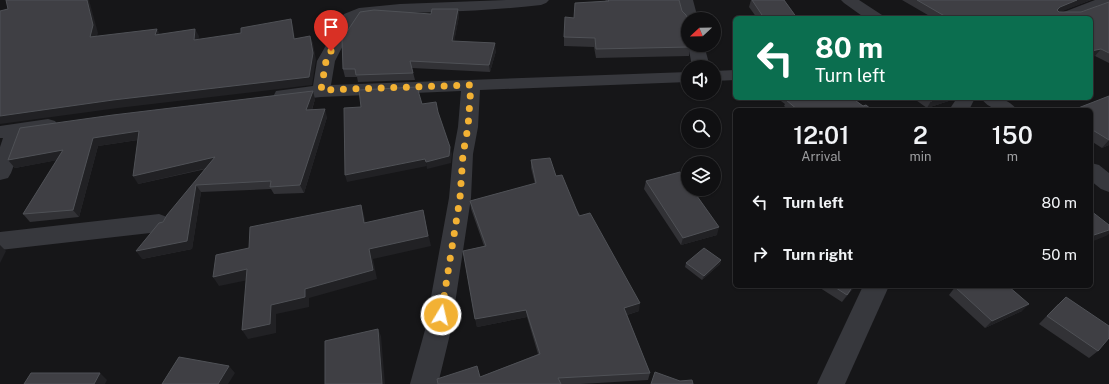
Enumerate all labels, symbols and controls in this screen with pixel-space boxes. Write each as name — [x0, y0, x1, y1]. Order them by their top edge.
pin — [314, 10, 348, 51]
north arrow — [681, 12, 721, 52]
map controls — [681, 12, 721, 196]
icon: arrive — [320, 16, 342, 38]
text: 80 m — [815, 31, 883, 64]
icon: left — [749, 32, 801, 84]
button: sound — [681, 60, 721, 100]
text: Turn left — [815, 65, 885, 86]
button: search — [681, 108, 721, 148]
text: 12:01 — [793, 121, 849, 149]
text: 2 — [913, 121, 928, 149]
text: 150 — [992, 121, 1033, 149]
text: Arrival — [801, 149, 841, 164]
text: min — [909, 149, 932, 164]
text: m — [1007, 149, 1018, 164]
button: layers — [681, 156, 721, 196]
icon: left — [749, 191, 771, 213]
text: Turn left — [783, 194, 844, 211]
text: 80 m — [1042, 194, 1077, 211]
icon: right — [749, 243, 771, 265]
text: Turn right — [783, 246, 853, 263]
text: 50 m — [1042, 246, 1077, 263]
position arrow — [420, 294, 462, 336]

